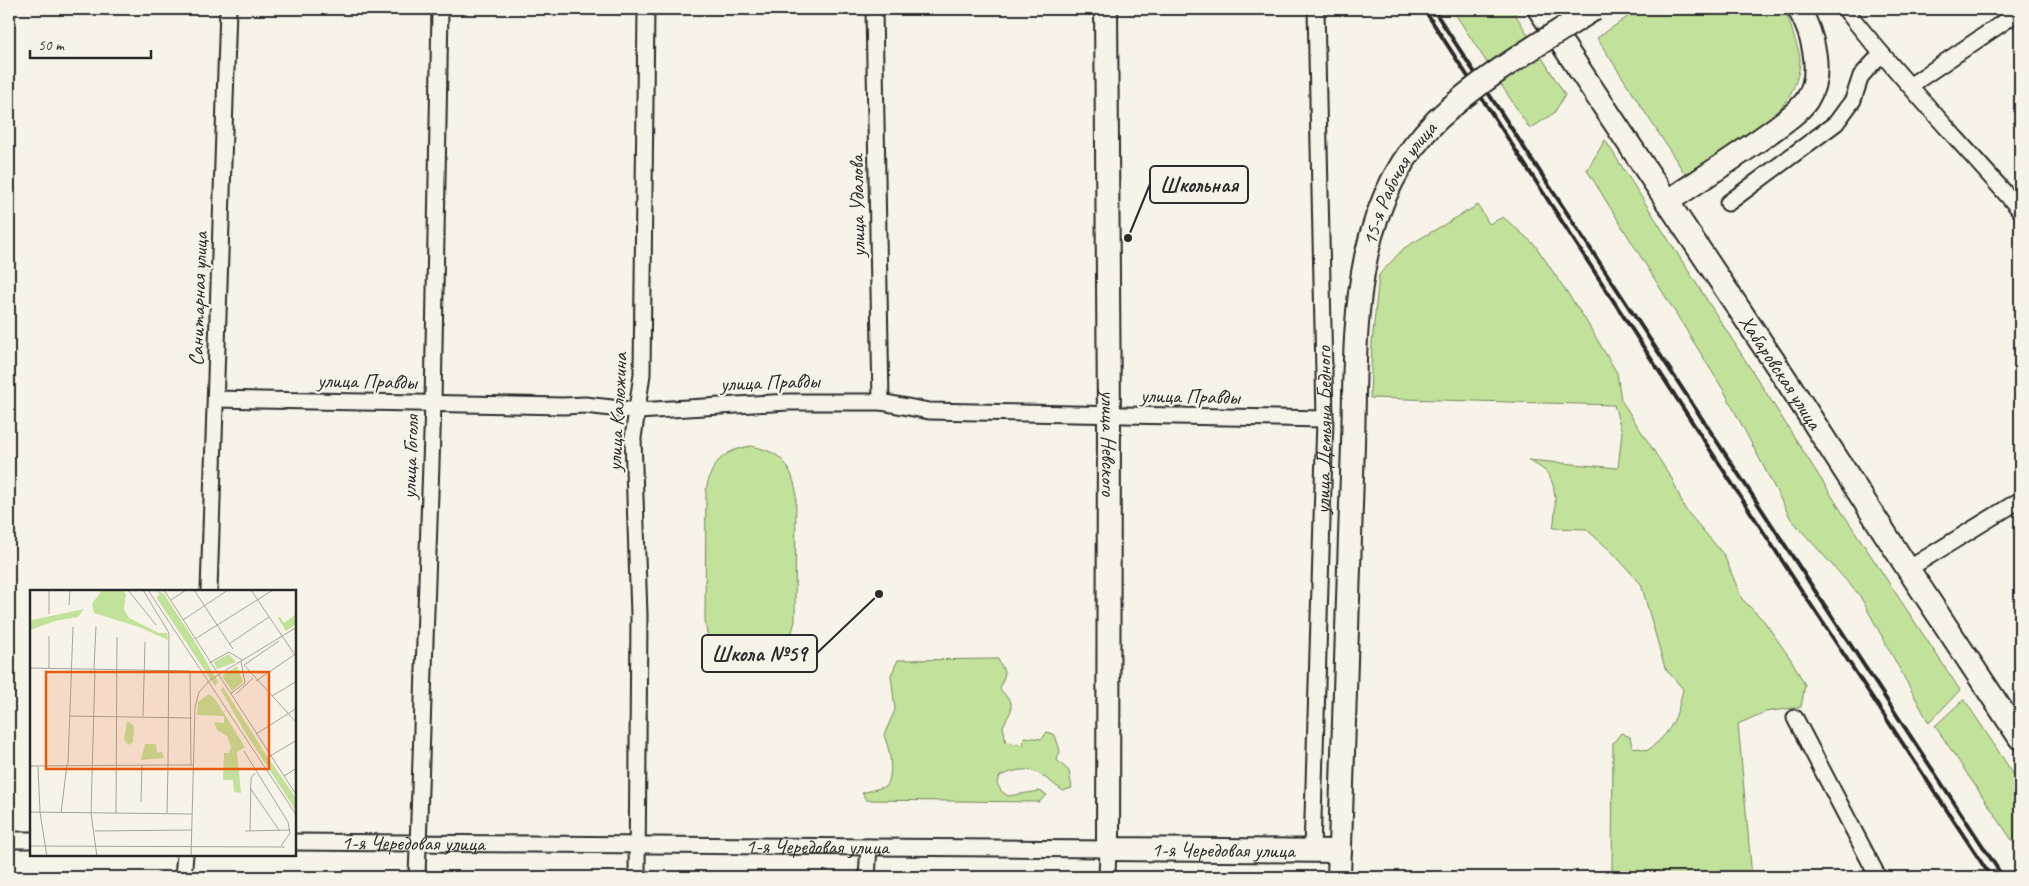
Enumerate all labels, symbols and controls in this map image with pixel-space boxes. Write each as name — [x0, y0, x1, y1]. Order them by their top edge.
scale bar — [30, 28, 151, 60]
text: 50 m — [38, 36, 65, 55]
street label: 15-я Рабочая улица — [1356, 115, 1443, 248]
street label: улица Удалова — [843, 152, 871, 259]
callout: Школьная — [1150, 166, 1248, 203]
text: Школьная — [1160, 171, 1240, 199]
street label: Санитарная улица — [183, 230, 213, 366]
street label: Хабаровская улица — [1734, 310, 1828, 435]
street label: улица Демьяна Бедного — [1309, 344, 1338, 516]
street label: улица Калюжина — [601, 350, 633, 474]
street label: улица Правды — [315, 367, 419, 395]
street label: улица Правды — [718, 367, 822, 397]
street label: улица Правды — [1138, 382, 1242, 410]
street label: улица Невского — [1096, 388, 1122, 498]
street label: улица Гоголя — [395, 413, 425, 501]
inset map — [30, 590, 296, 856]
callout: Школа №59 — [702, 635, 817, 672]
text: Школа №59 — [711, 640, 809, 668]
street label: 1-я Чередовая улица — [341, 829, 487, 857]
street label: 1-я Чередовая улица — [745, 833, 891, 860]
street label: 1-я Чередовая улица — [1151, 836, 1297, 864]

